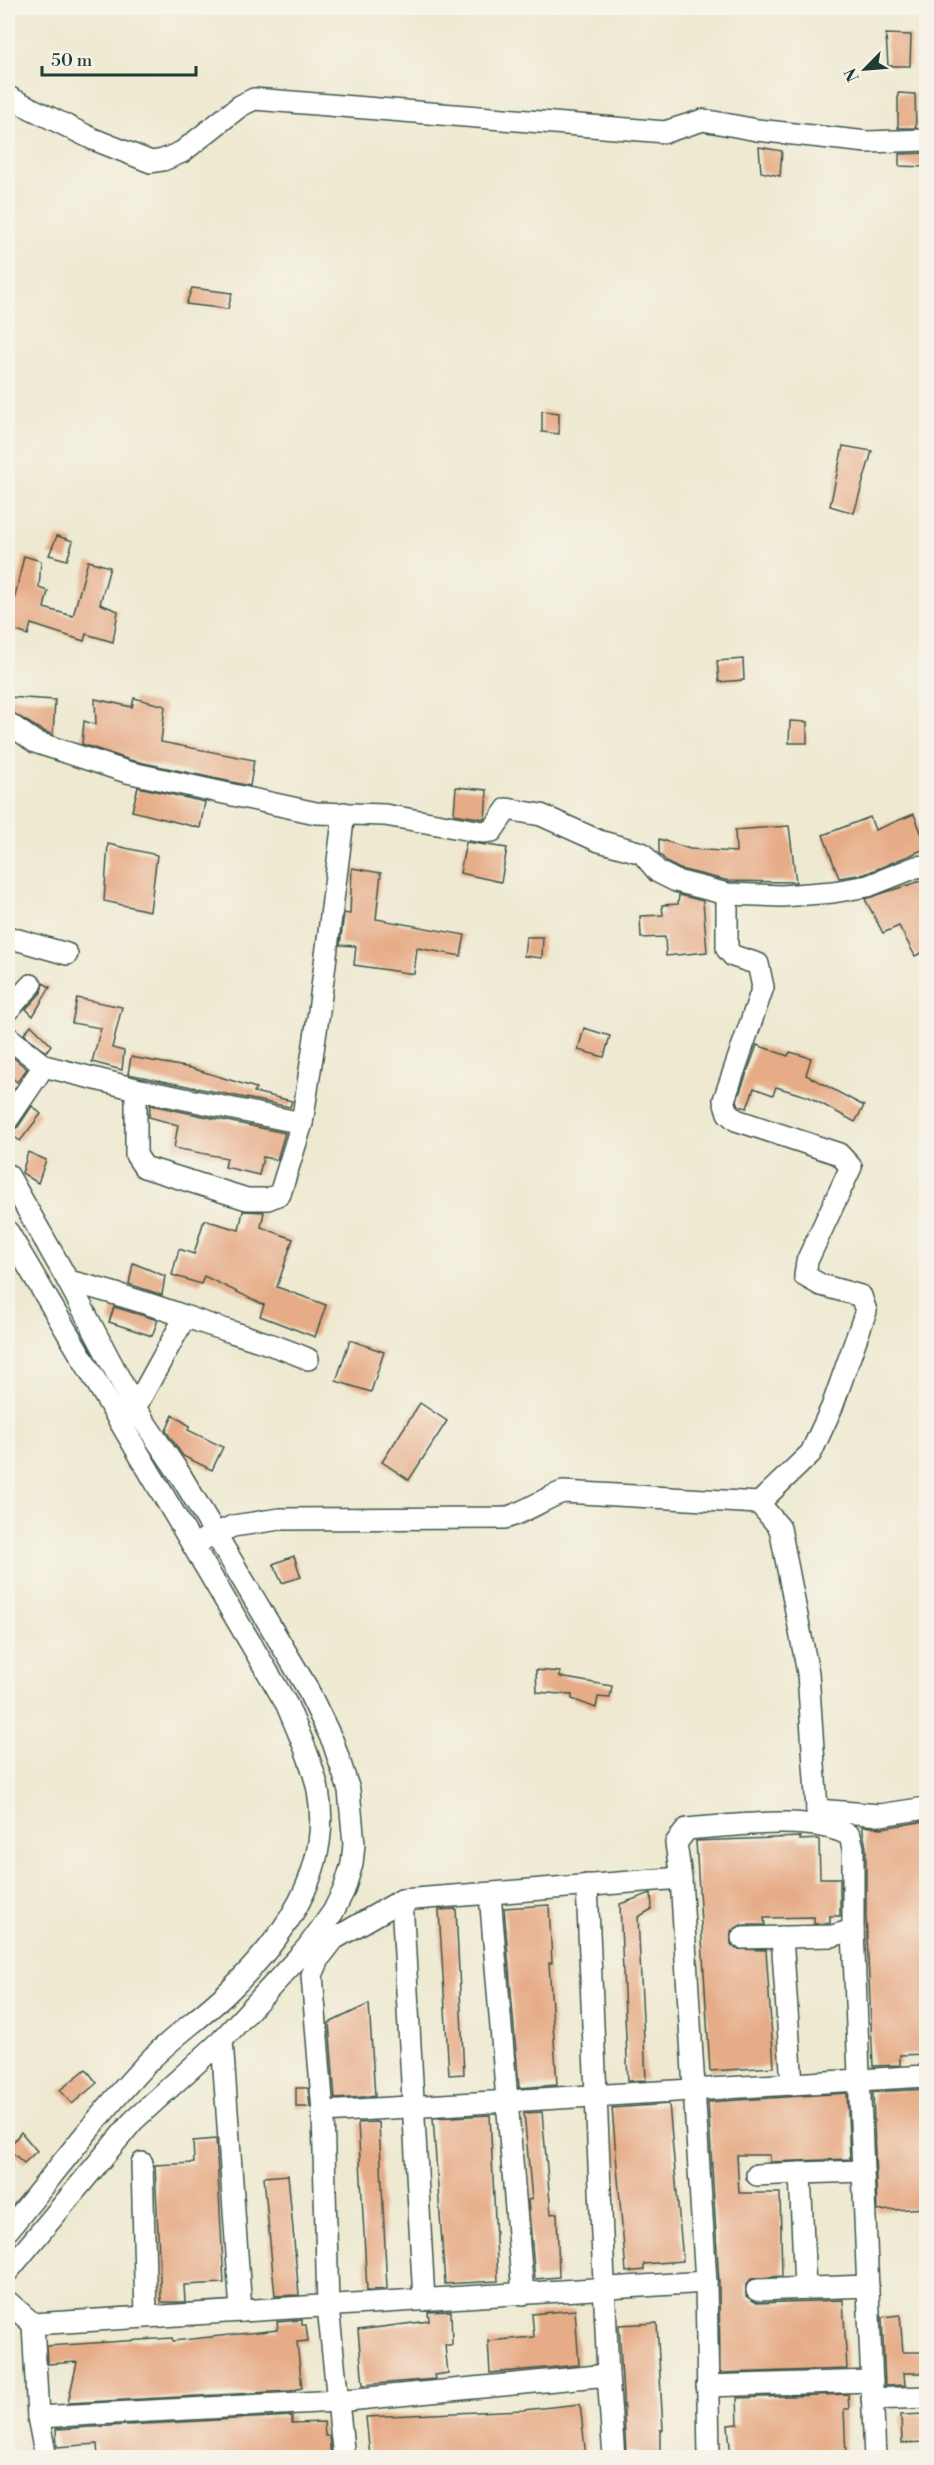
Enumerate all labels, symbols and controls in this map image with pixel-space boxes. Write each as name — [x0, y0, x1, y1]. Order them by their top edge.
scale bar — [42, 39, 196, 77]
north arrow — [835, 39, 895, 99]
text: 50 m — [51, 49, 93, 72]
text: N — [840, 65, 864, 85]

